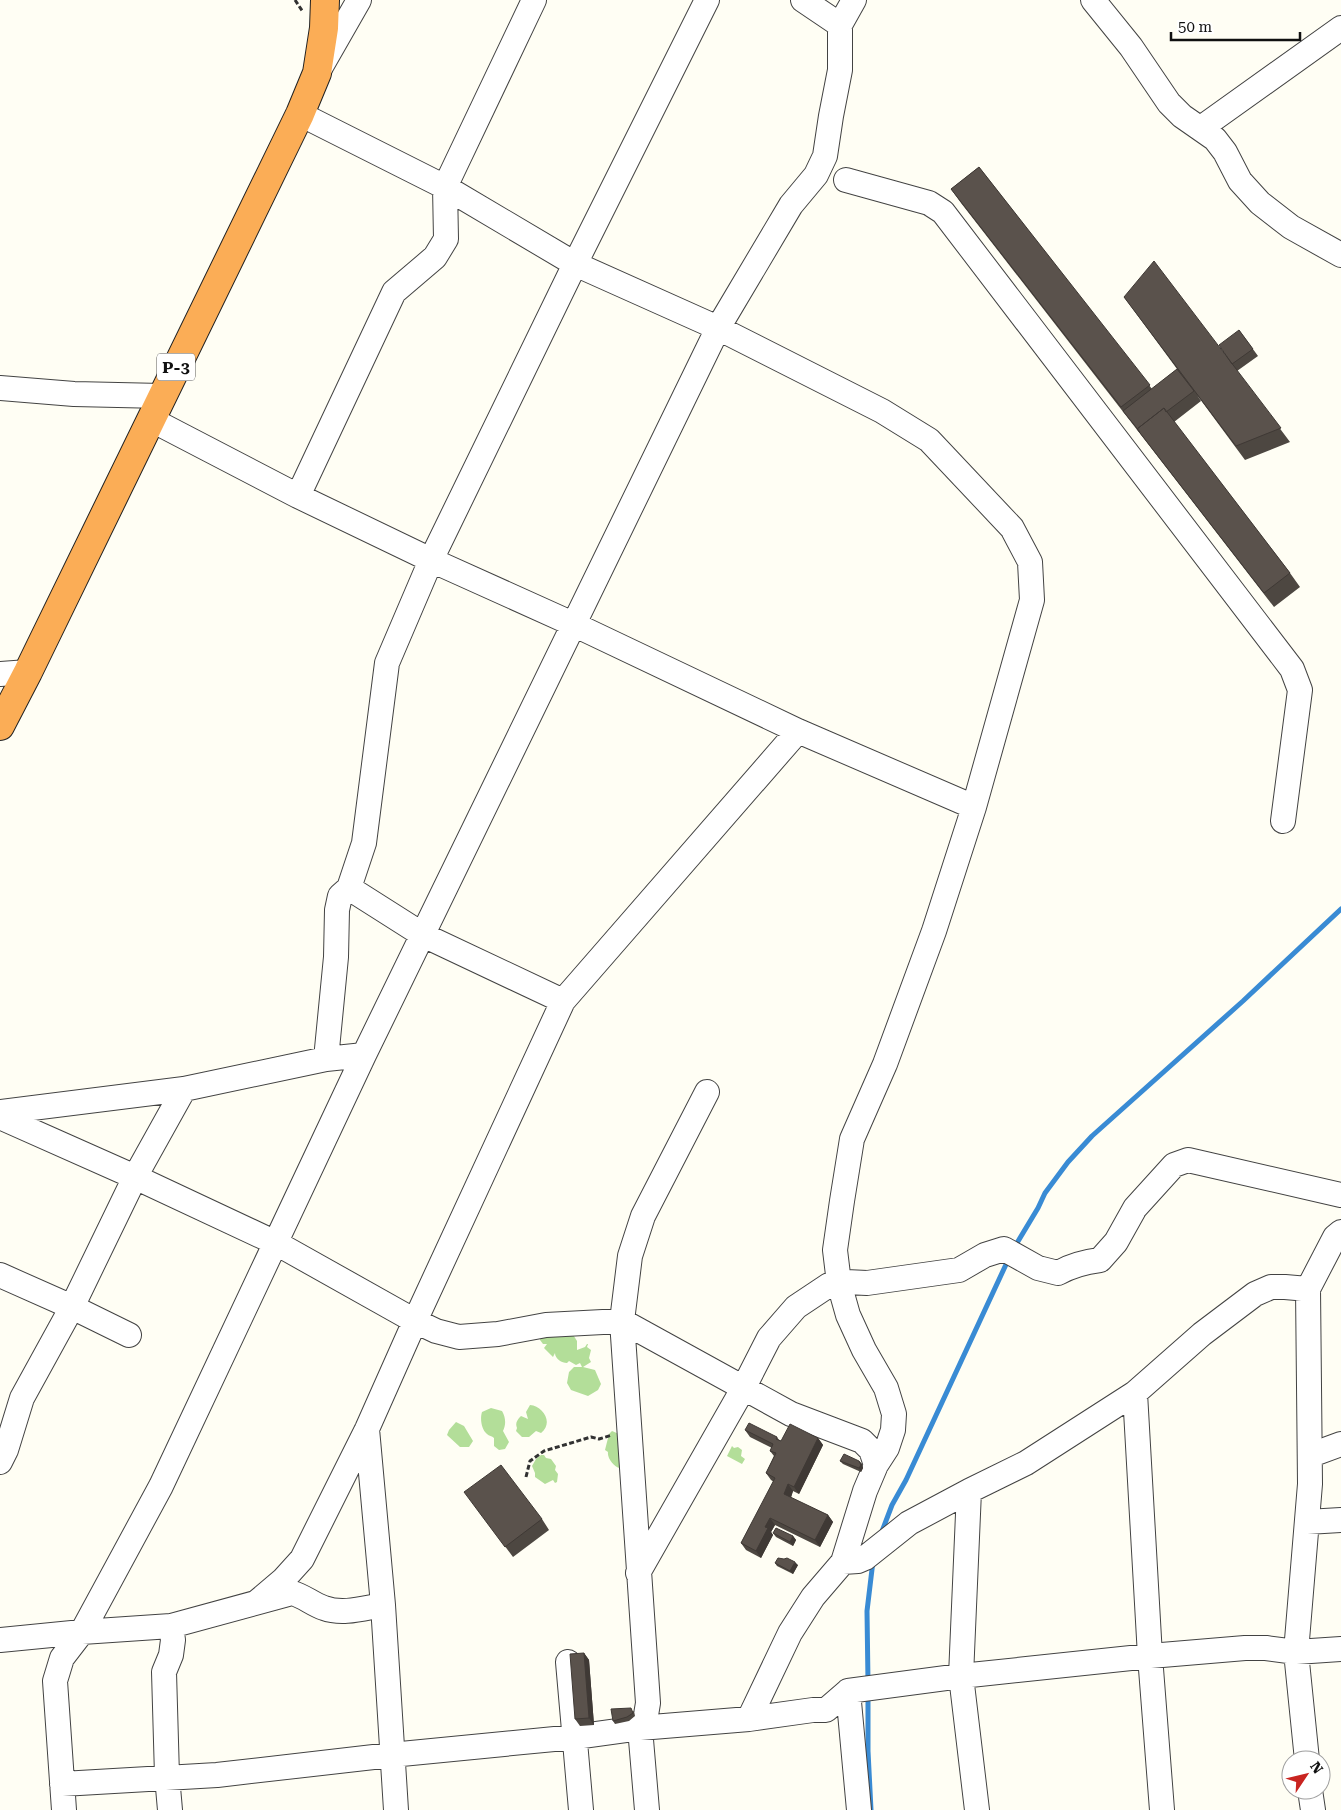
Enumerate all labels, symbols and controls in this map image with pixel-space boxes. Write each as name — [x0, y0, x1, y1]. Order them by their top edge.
scale bar — [1171, 10, 1300, 42]
text: 50 m — [1178, 18, 1213, 36]
road number: P-3 — [157, 354, 195, 381]
north arrow — [1281, 1750, 1331, 1800]
text: N — [1307, 1759, 1326, 1777]

